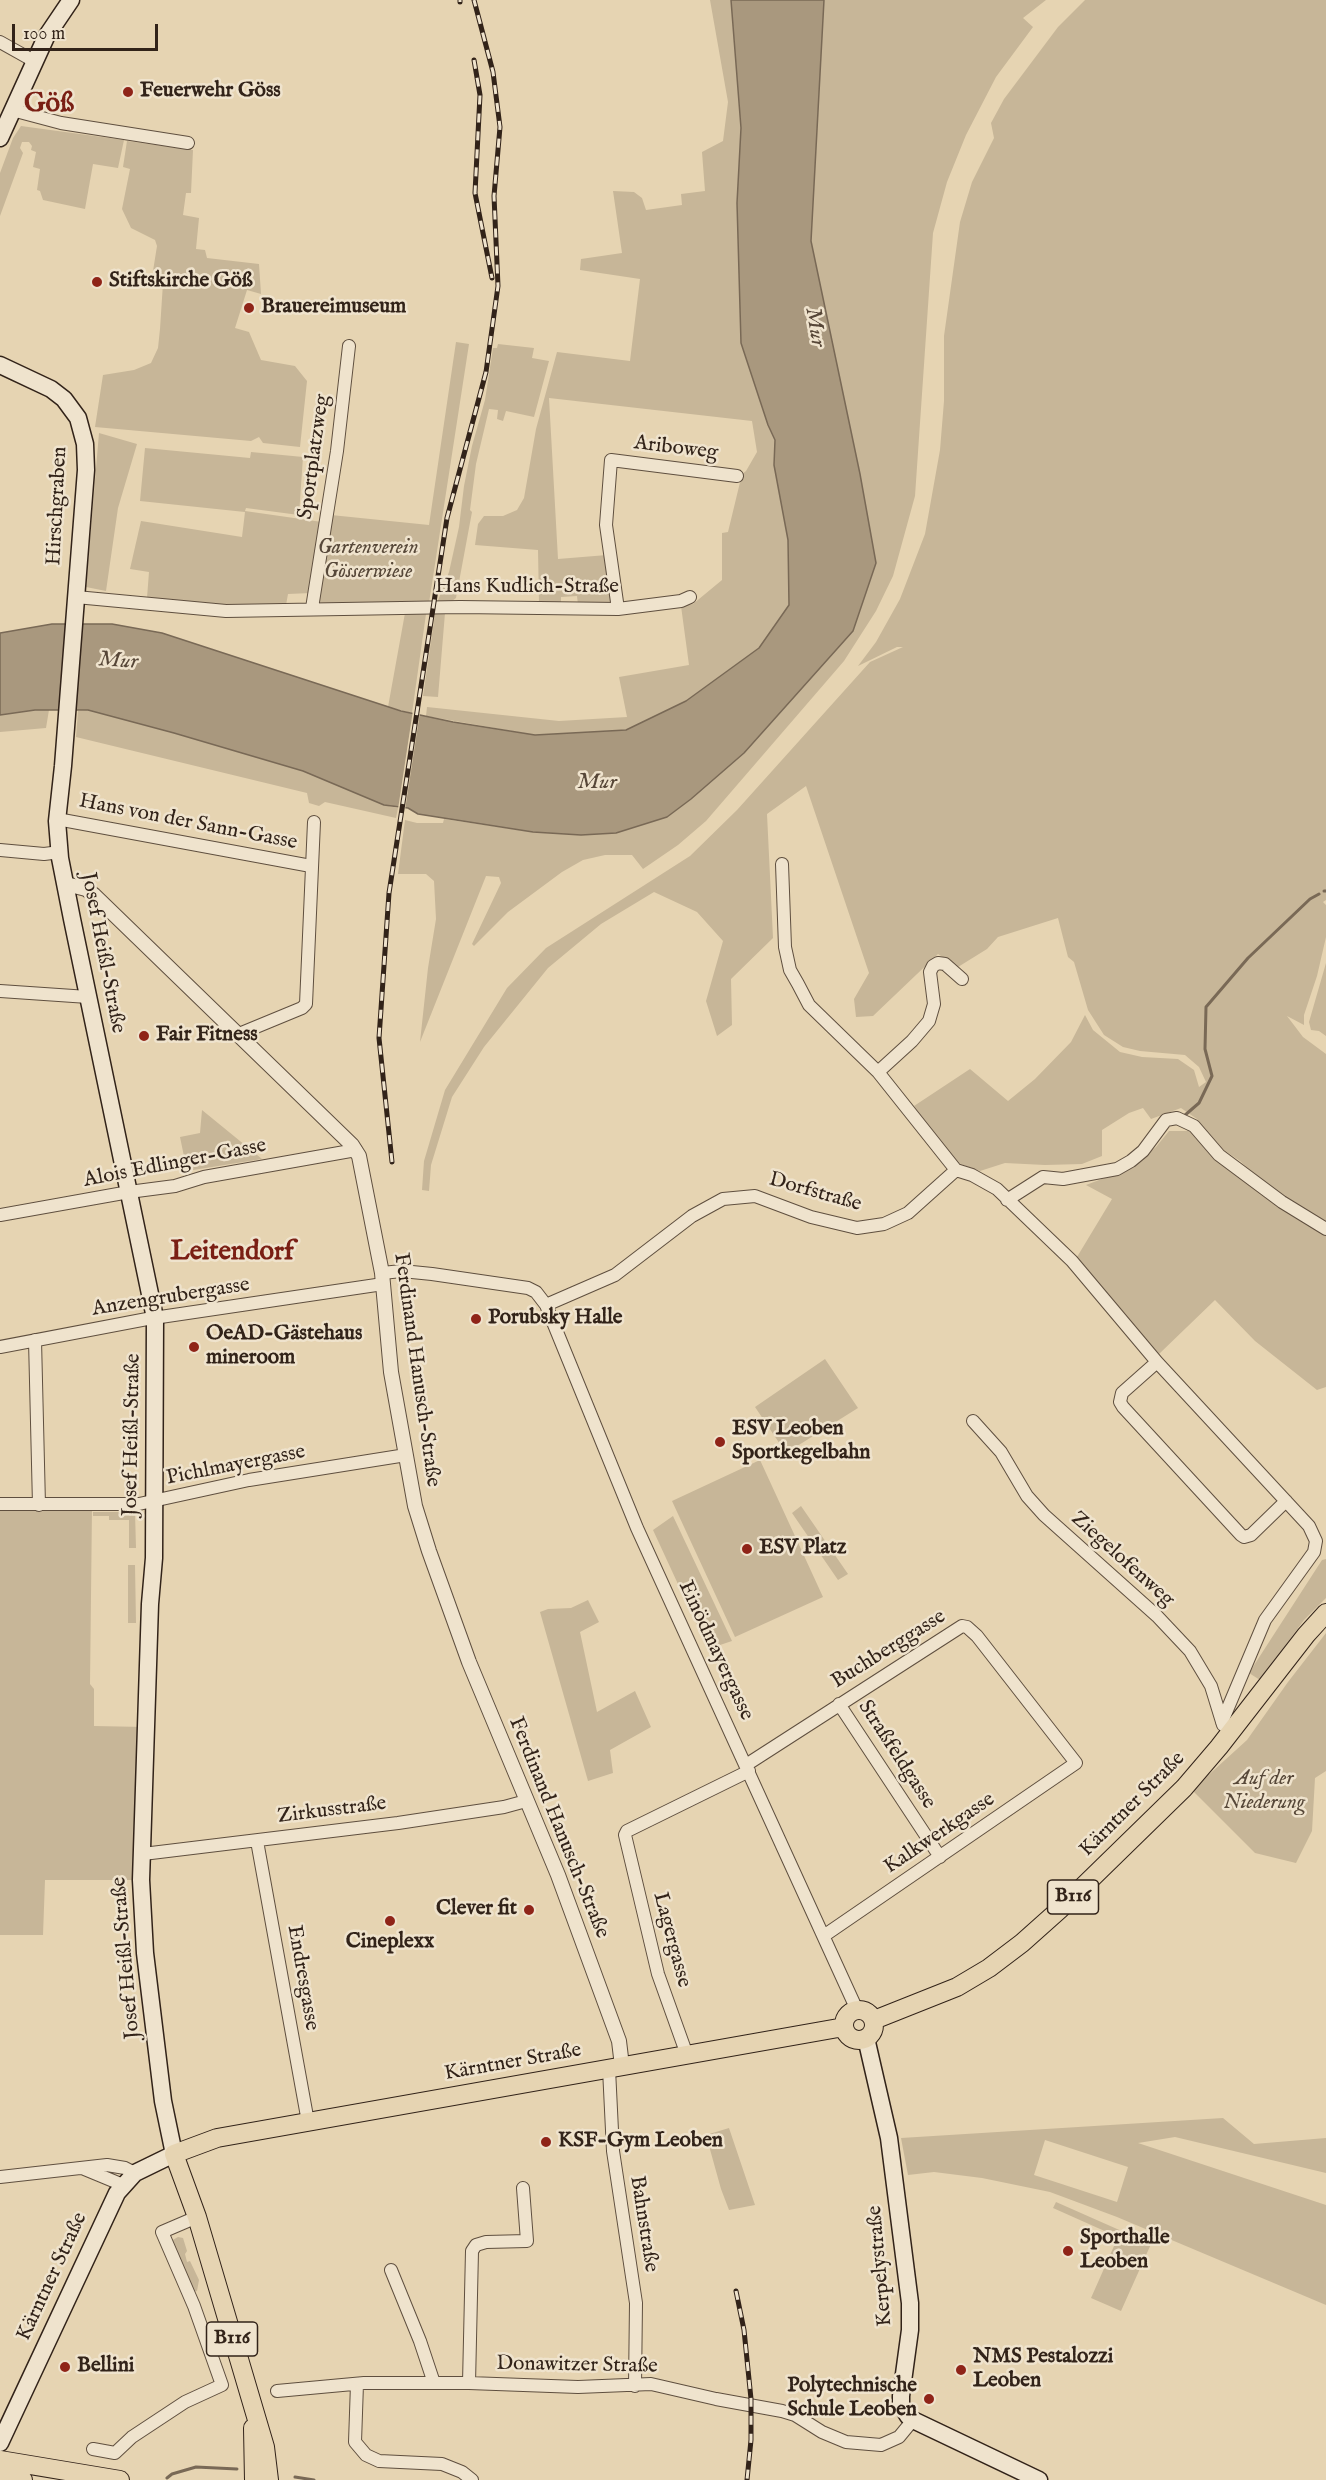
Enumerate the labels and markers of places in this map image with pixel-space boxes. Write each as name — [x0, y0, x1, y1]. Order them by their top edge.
place label: Feuerwehr Göss — [140, 79, 281, 105]
marker: Feuerwehr Göss — [121, 85, 135, 99]
place label: Stiftskirche Göß — [109, 269, 253, 295]
marker: Stiftskirche Göß — [90, 275, 104, 289]
place label: Brauereimuseum — [261, 295, 406, 321]
marker: Brauereimuseum — [242, 301, 256, 315]
place label: Fair Fitness — [156, 1023, 258, 1049]
marker: Fair Fitness — [137, 1029, 151, 1043]
place label: Porubsky Halle — [488, 1306, 623, 1332]
marker: Porubsky Halle — [469, 1312, 483, 1326]
place label: OeAD-Gästehaus mineroom — [206, 1322, 362, 1372]
marker: OeAD-Gästehaus mineroom — [187, 1340, 201, 1354]
place label: ESV Leoben Sportkegelbahn — [732, 1417, 871, 1467]
marker: ESV Leoben Sportkegelbahn — [713, 1435, 727, 1449]
place label: ESV Platz — [759, 1536, 847, 1562]
marker: ESV Platz — [740, 1542, 754, 1556]
place label: Clever fit — [436, 1897, 517, 1923]
marker: Clever fit — [522, 1903, 536, 1917]
marker: Cineplexx — [383, 1914, 397, 1928]
place label: Cineplexx — [346, 1930, 434, 1956]
place label: KSF-Gym Leoben — [558, 2129, 723, 2155]
marker: KSF-Gym Leoben — [539, 2135, 553, 2149]
place label: Sporthalle Leoben — [1080, 2226, 1170, 2276]
marker: Sporthalle Leoben — [1061, 2244, 1075, 2258]
place label: NMS Pestalozzi Leoben — [973, 2345, 1113, 2395]
place label: Bellini — [77, 2354, 134, 2380]
marker: Bellini — [58, 2360, 72, 2374]
marker: NMS Pestalozzi Leoben — [954, 2363, 968, 2377]
place label: Polytechnische Schule Leoben — [787, 2374, 917, 2424]
marker: Polytechnische Schule Leoben — [922, 2392, 936, 2406]

